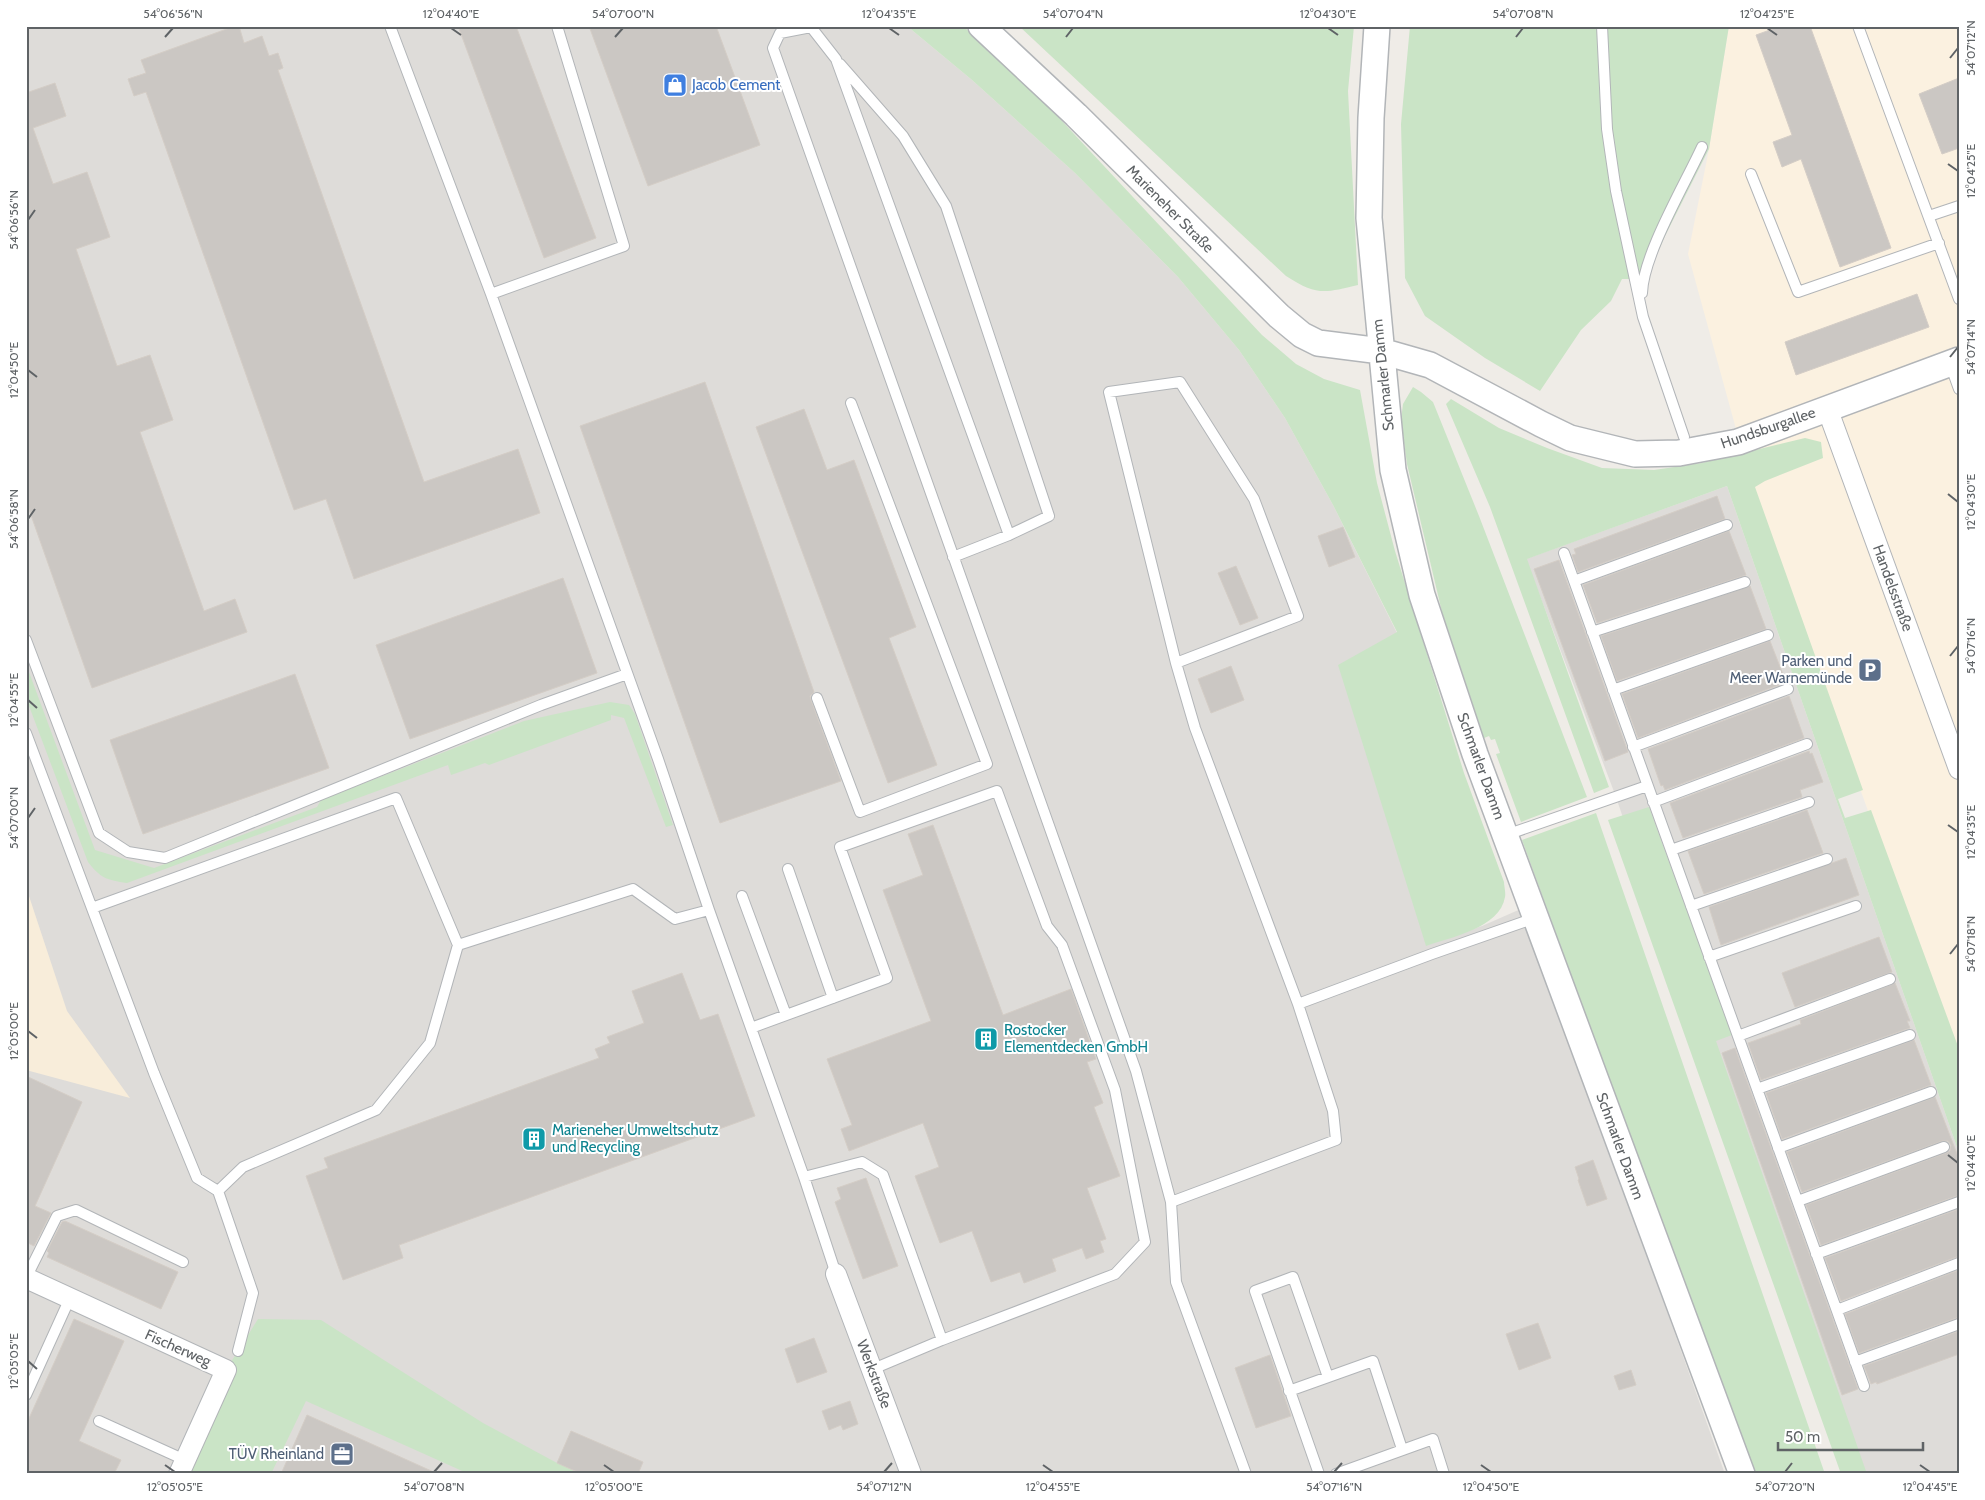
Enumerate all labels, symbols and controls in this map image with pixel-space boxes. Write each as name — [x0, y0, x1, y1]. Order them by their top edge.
text: 54°06'56"N — [143, 6, 203, 21]
text: 12°04'40"E — [423, 6, 480, 21]
text: 54°07'00"N — [592, 6, 654, 21]
text: 12°04'35"E — [862, 6, 917, 21]
text: 54°07'04"N — [1043, 6, 1103, 21]
text: 12°04'30"E — [1300, 6, 1357, 21]
text: 54°07'08"N — [1492, 6, 1554, 21]
text: 12°04'25"E — [1740, 6, 1794, 21]
text: 54°07'12"N — [1963, 20, 1978, 76]
shop icon: Jacob Cement — [662, 72, 688, 98]
place label: Jacob Cement — [691, 76, 780, 94]
text: 12°04'25"E — [1963, 144, 1978, 198]
street label: Marieneher Straße — [1122, 161, 1218, 257]
text: 54°06'56"N — [6, 190, 21, 250]
street label: Schmarler Damm — [1368, 318, 1398, 432]
text: 54°07'14"N — [1963, 319, 1978, 375]
text: 12°04'50"E — [6, 341, 21, 398]
street label: Hundsburgallee — [1718, 403, 1818, 453]
text: 12°04'30"E — [1963, 473, 1978, 530]
text: 54°06'58"N — [6, 489, 21, 549]
street label: Handelsstraße — [1869, 542, 1917, 634]
text: 54°07'16"N — [1963, 618, 1978, 674]
place label: Parken und Meer Warnemünde — [1730, 652, 1852, 687]
parking icon: Parken und Meer Warnemünde — [1857, 657, 1883, 683]
text: 12°04'55"E — [6, 672, 21, 727]
street label: Schmarler Damm — [1453, 710, 1509, 822]
text: 54°07'00"N — [6, 787, 21, 849]
text: 12°04'35"E — [1963, 804, 1978, 859]
text: 54°07'18"N — [1963, 916, 1978, 972]
text: 12°05'00"E — [6, 1002, 21, 1060]
place label: Rostocker Elementdecken GmbH — [1004, 1021, 1148, 1056]
building icon: Rostocker Elementdecken GmbH — [973, 1026, 999, 1052]
street label: Schmarler Damm — [1592, 1090, 1648, 1202]
place label: Marieneher Umweltschutz und Recycling — [552, 1121, 719, 1156]
building icon: Marieneher Umweltschutz und Recycling — [521, 1126, 547, 1152]
text: 12°04'40"E — [1963, 1134, 1978, 1191]
street label: Fischerweg — [142, 1325, 214, 1371]
text: 12°05'05"E — [6, 1333, 21, 1389]
street label: Werkstraße — [853, 1337, 895, 1411]
scale bar — [1778, 1420, 1922, 1452]
text: 50 m — [1785, 1428, 1820, 1446]
office icon: TÜV Rheinland — [329, 1441, 355, 1467]
place label: TÜV Rheinland — [229, 1445, 324, 1463]
text: 12°05'05"E — [147, 1479, 203, 1494]
text: 54°07'08"N — [403, 1479, 465, 1494]
text: 12°05'00"E — [585, 1479, 643, 1494]
text: 54°07'12"N — [856, 1479, 912, 1494]
text: 12°04'55"E — [1026, 1479, 1081, 1494]
text: 54°07'16"N — [1306, 1479, 1362, 1494]
text: 12°04'50"E — [1463, 1479, 1520, 1494]
text: 54°07'20"N — [1755, 1479, 1815, 1494]
text: 12°04'45"E — [1903, 1479, 1958, 1494]

